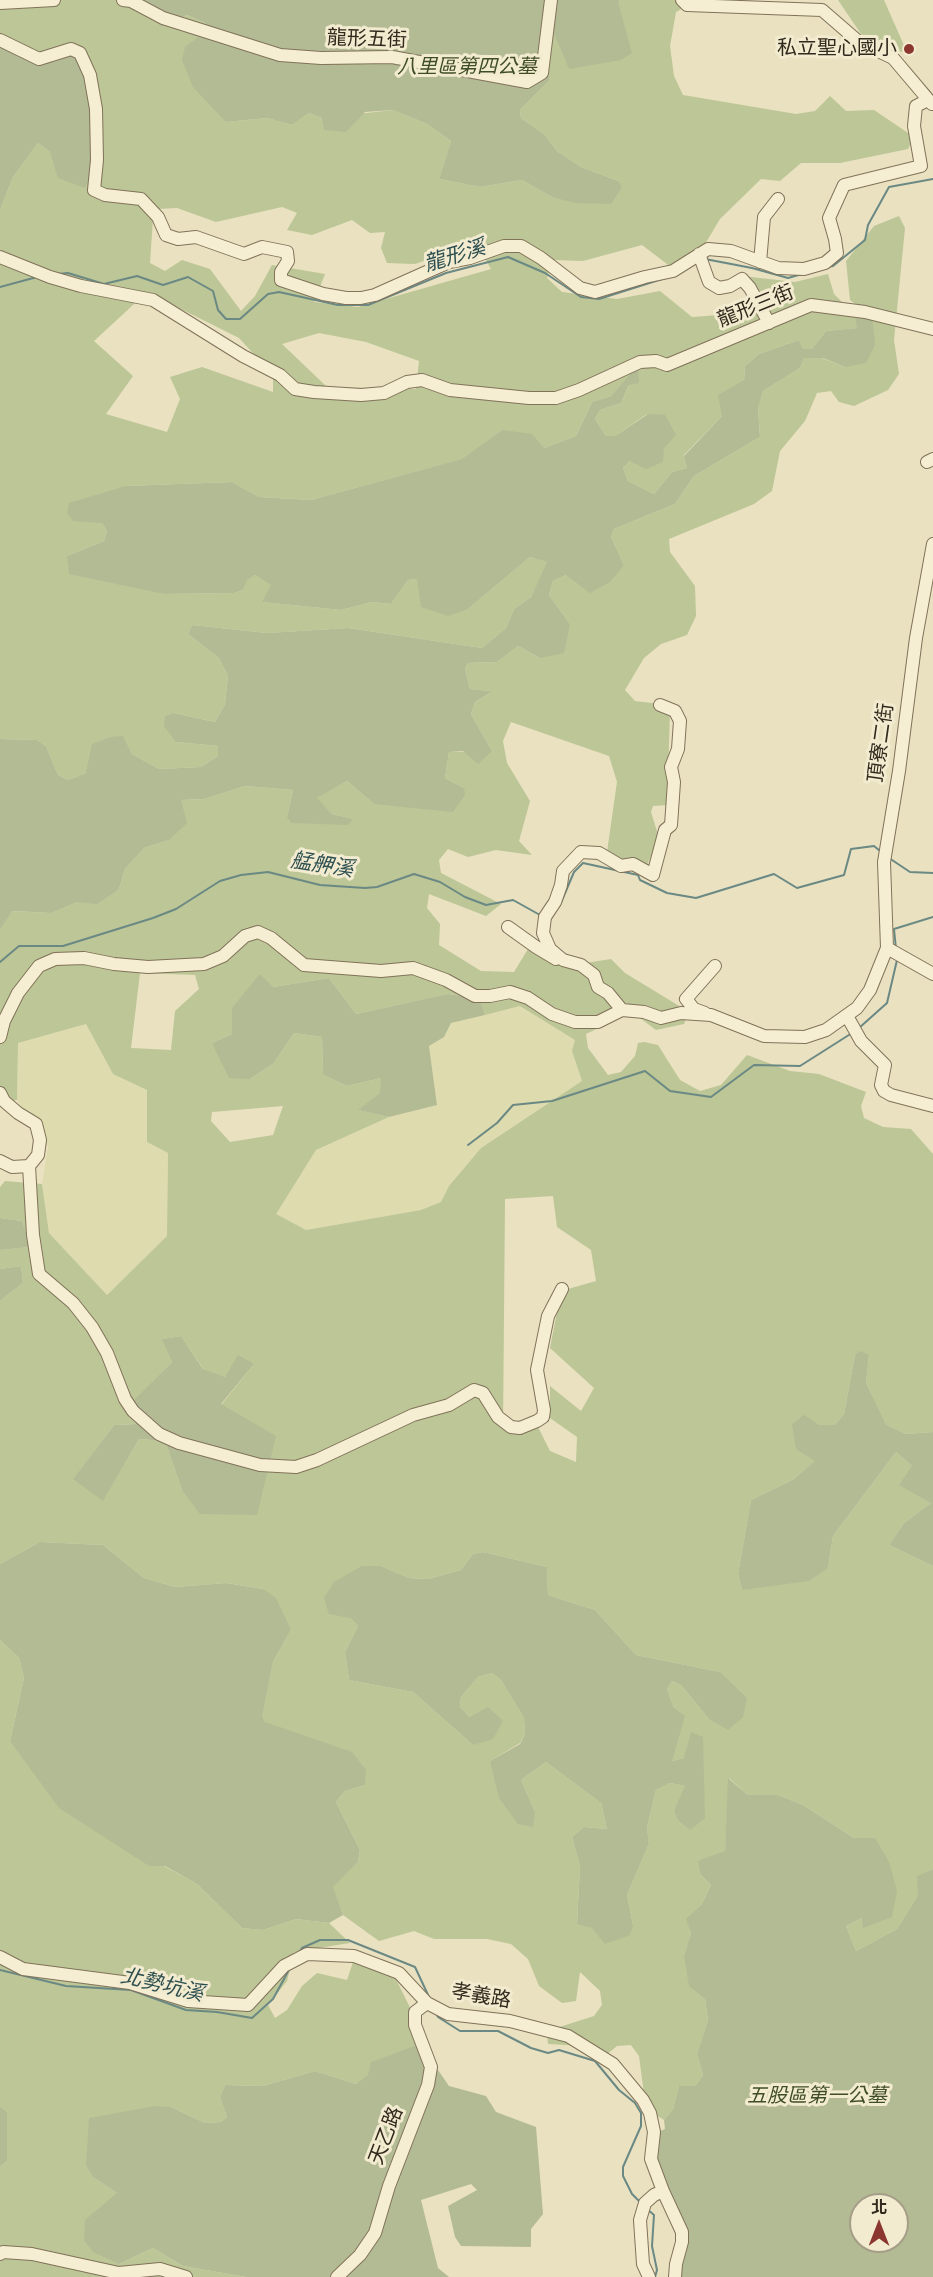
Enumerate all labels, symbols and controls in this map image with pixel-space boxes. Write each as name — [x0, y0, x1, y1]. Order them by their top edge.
street label: 龍形五街 — [327, 27, 407, 53]
place label: 私立聖心國小 — [777, 37, 897, 61]
marker: 私立聖心國小 — [902, 42, 916, 56]
park label: 八里區第四公墓 — [397, 56, 537, 80]
water label: 龍形溪 — [421, 236, 489, 278]
street label: 龍形三街 — [714, 281, 798, 333]
street label: 頂寮二街 — [865, 702, 899, 784]
water label: 艋舺溪 — [289, 849, 355, 883]
water label: 北勢坑溪 — [118, 1964, 206, 2008]
street label: 孝義路 — [449, 1980, 513, 2014]
park label: 五股區第一公墓 — [747, 2085, 887, 2109]
street label: 天乙路 — [365, 2104, 409, 2168]
north arrow — [849, 2193, 909, 2253]
text: 北 — [871, 2196, 887, 2218]

